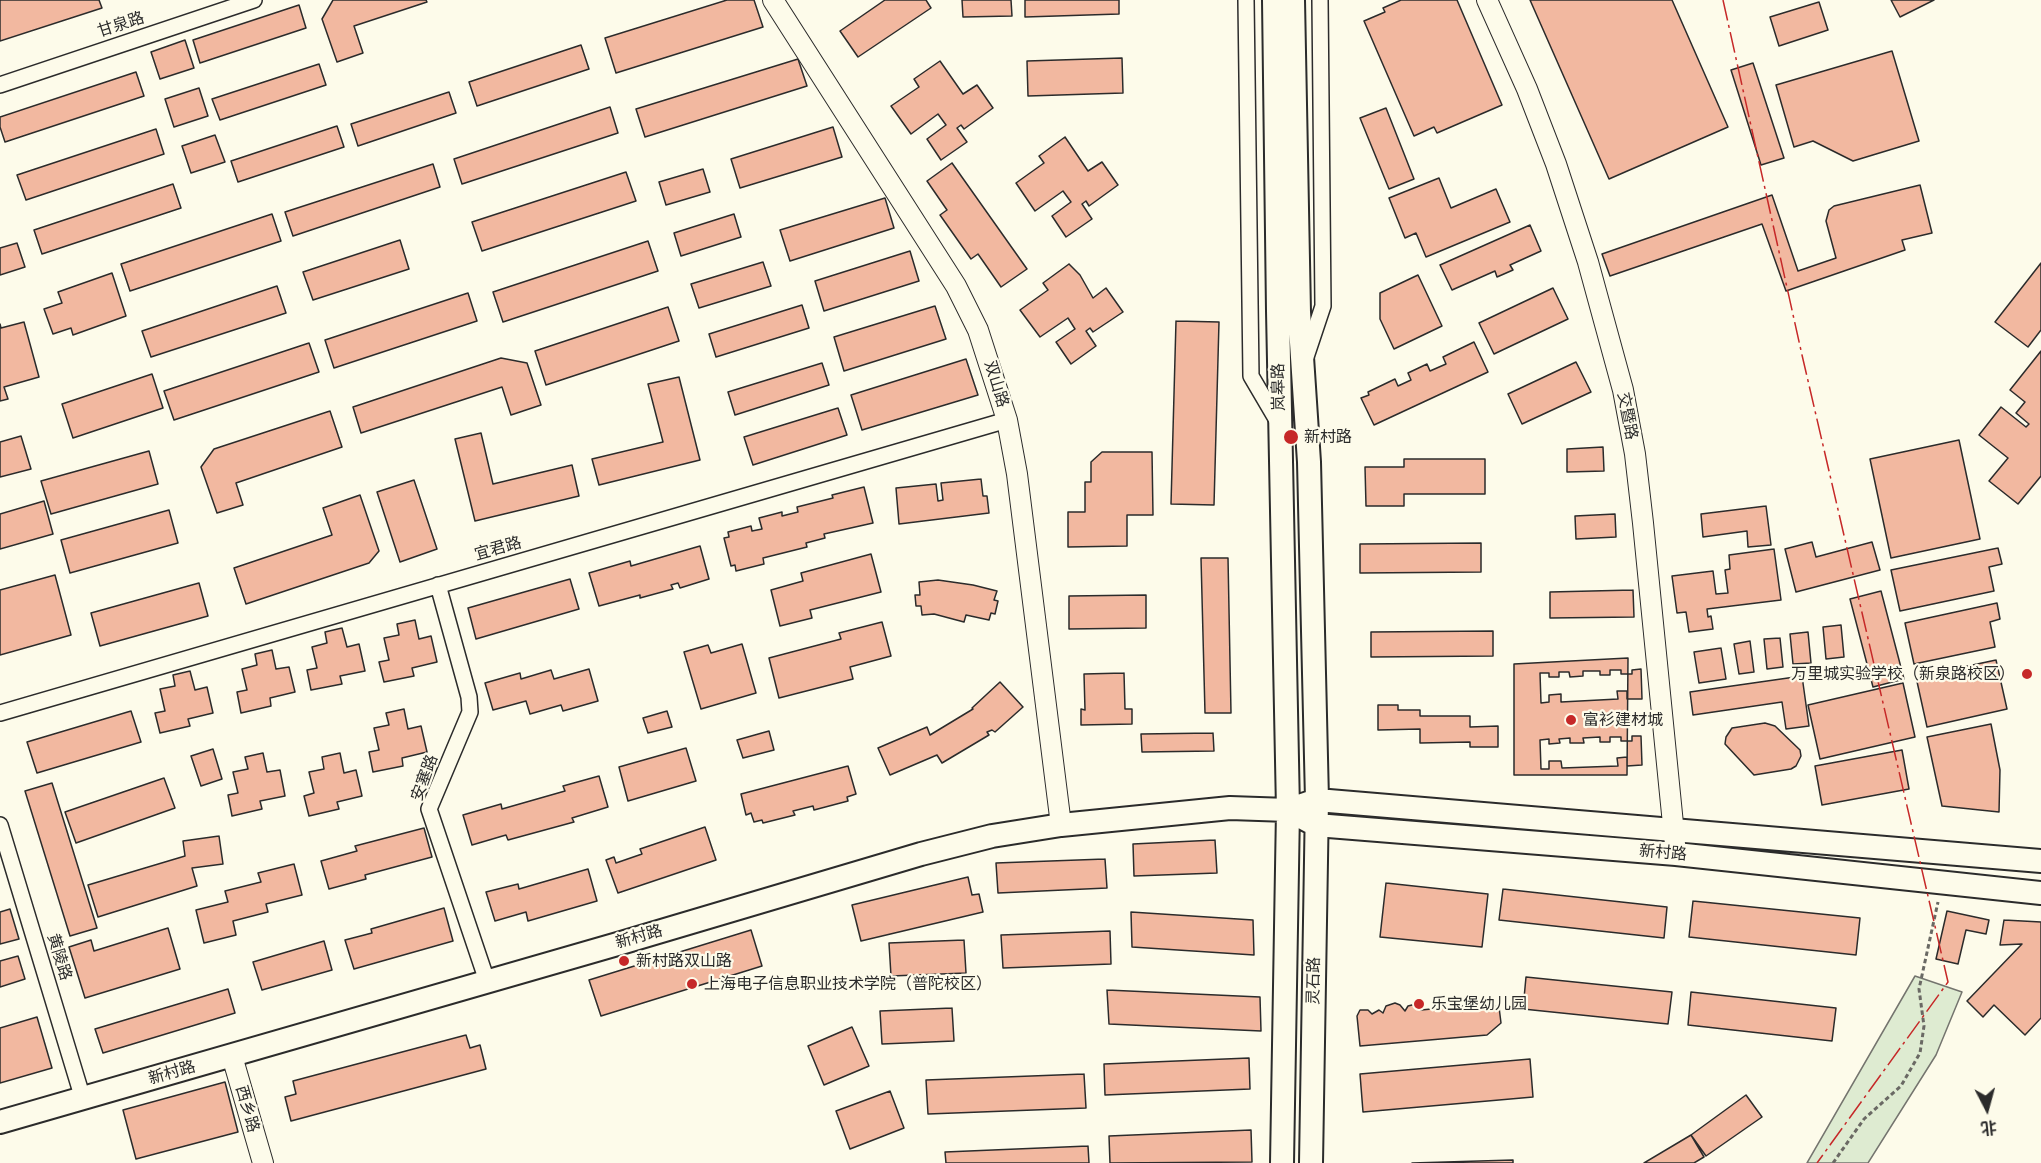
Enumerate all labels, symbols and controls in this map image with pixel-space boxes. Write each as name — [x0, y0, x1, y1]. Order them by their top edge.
street label: 甘泉路 — [95, 8, 147, 42]
street label: 双山路 — [980, 358, 1012, 410]
street label: 岚皋路 — [1269, 363, 1289, 411]
street label: 交暨路 — [1613, 391, 1641, 441]
place label: 新村路 — [1304, 427, 1352, 447]
marker: 新村路 — [1282, 428, 1300, 446]
street label: 宜君路 — [472, 533, 524, 565]
place label: 万里城实验学校（新泉路校区） — [1791, 664, 2015, 684]
marker: 万里城实验学校（新泉路校区） — [2020, 667, 2034, 681]
place label: 富衫建材城 — [1583, 710, 1663, 730]
marker: 富衫建材城 — [1564, 713, 1578, 727]
street label: 安塞路 — [408, 752, 442, 804]
street label: 新村路 — [1638, 841, 1688, 865]
street label: 新村路 — [613, 921, 665, 953]
street label: 黄陵路 — [43, 931, 75, 983]
place label: 新村路双山路 — [636, 951, 732, 971]
marker: 新村路双山路 — [617, 954, 631, 968]
street label: 灵石路 — [1304, 957, 1324, 1005]
place label: 上海电子信息职业技术学院（普陀校区） — [704, 974, 992, 994]
marker: 上海电子信息职业技术学院（普陀校区） — [685, 977, 699, 991]
place label: 乐宝堡幼儿园 — [1431, 994, 1527, 1014]
marker: 乐宝堡幼儿园 — [1412, 997, 1426, 1011]
street label: 新村路 — [146, 1057, 198, 1089]
north arrow — [1957, 1079, 2017, 1139]
street label: 西乡路 — [231, 1083, 263, 1135]
text: 北 — [1980, 1117, 1998, 1138]

